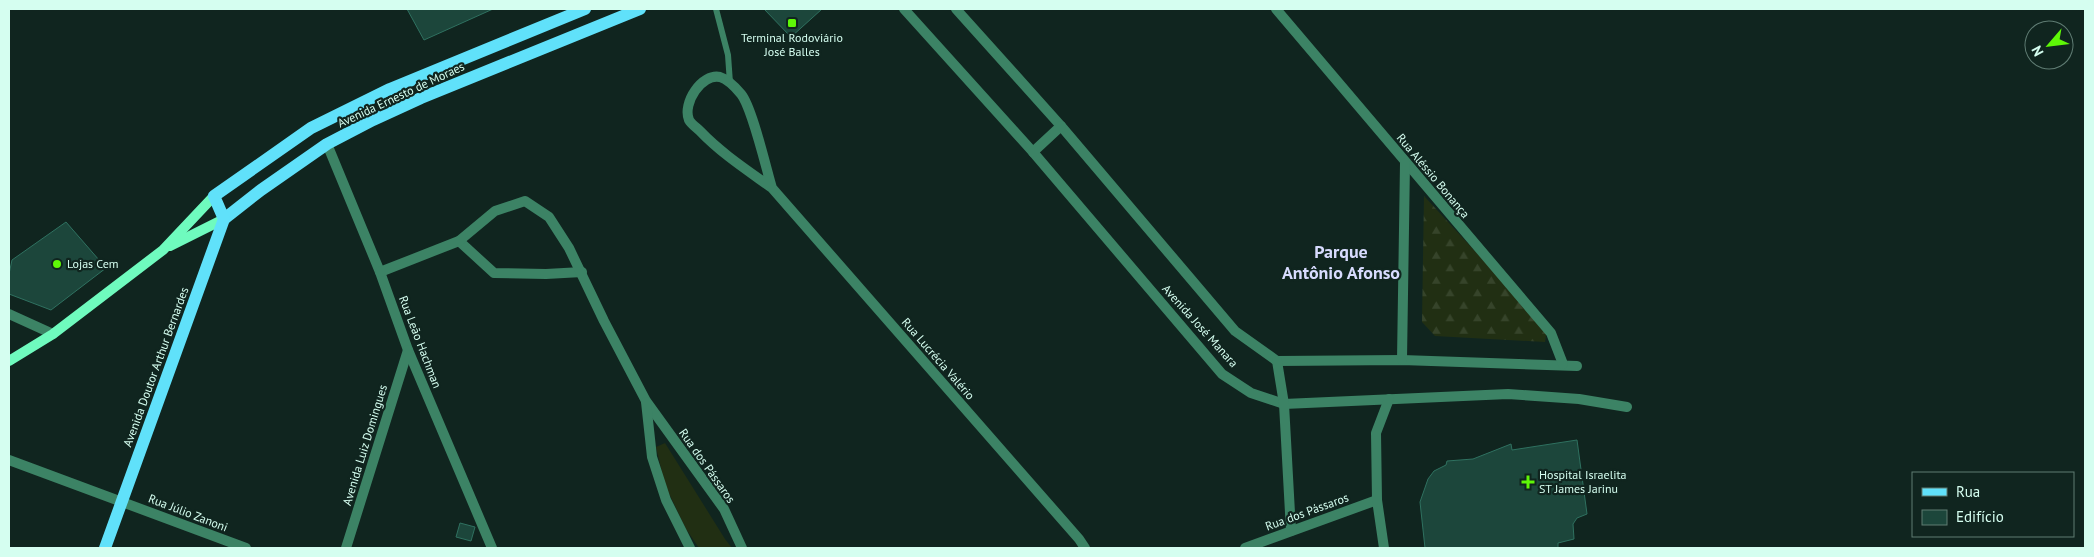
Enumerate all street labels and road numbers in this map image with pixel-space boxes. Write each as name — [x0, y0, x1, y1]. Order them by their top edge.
street label: Avenida Ernesto de Moraes — [335, 59, 467, 131]
street label: Rua Aléssio Bonança — [1394, 130, 1473, 221]
street label: Avenida José Manara — [1159, 281, 1241, 370]
street label: Avenida Doutor Arthur Bernardes — [120, 285, 191, 449]
street label: Rua Leão Hachman — [396, 293, 445, 390]
street label: Rua Lucrécia Valério — [899, 315, 978, 403]
street label: Avenida Luiz Domingues — [339, 383, 390, 507]
street label: Rua dos Pássaros — [676, 426, 739, 506]
street label: Rua dos Pássaros — [1263, 489, 1351, 534]
street label: Rua Júlio Zanoni — [146, 491, 230, 535]

